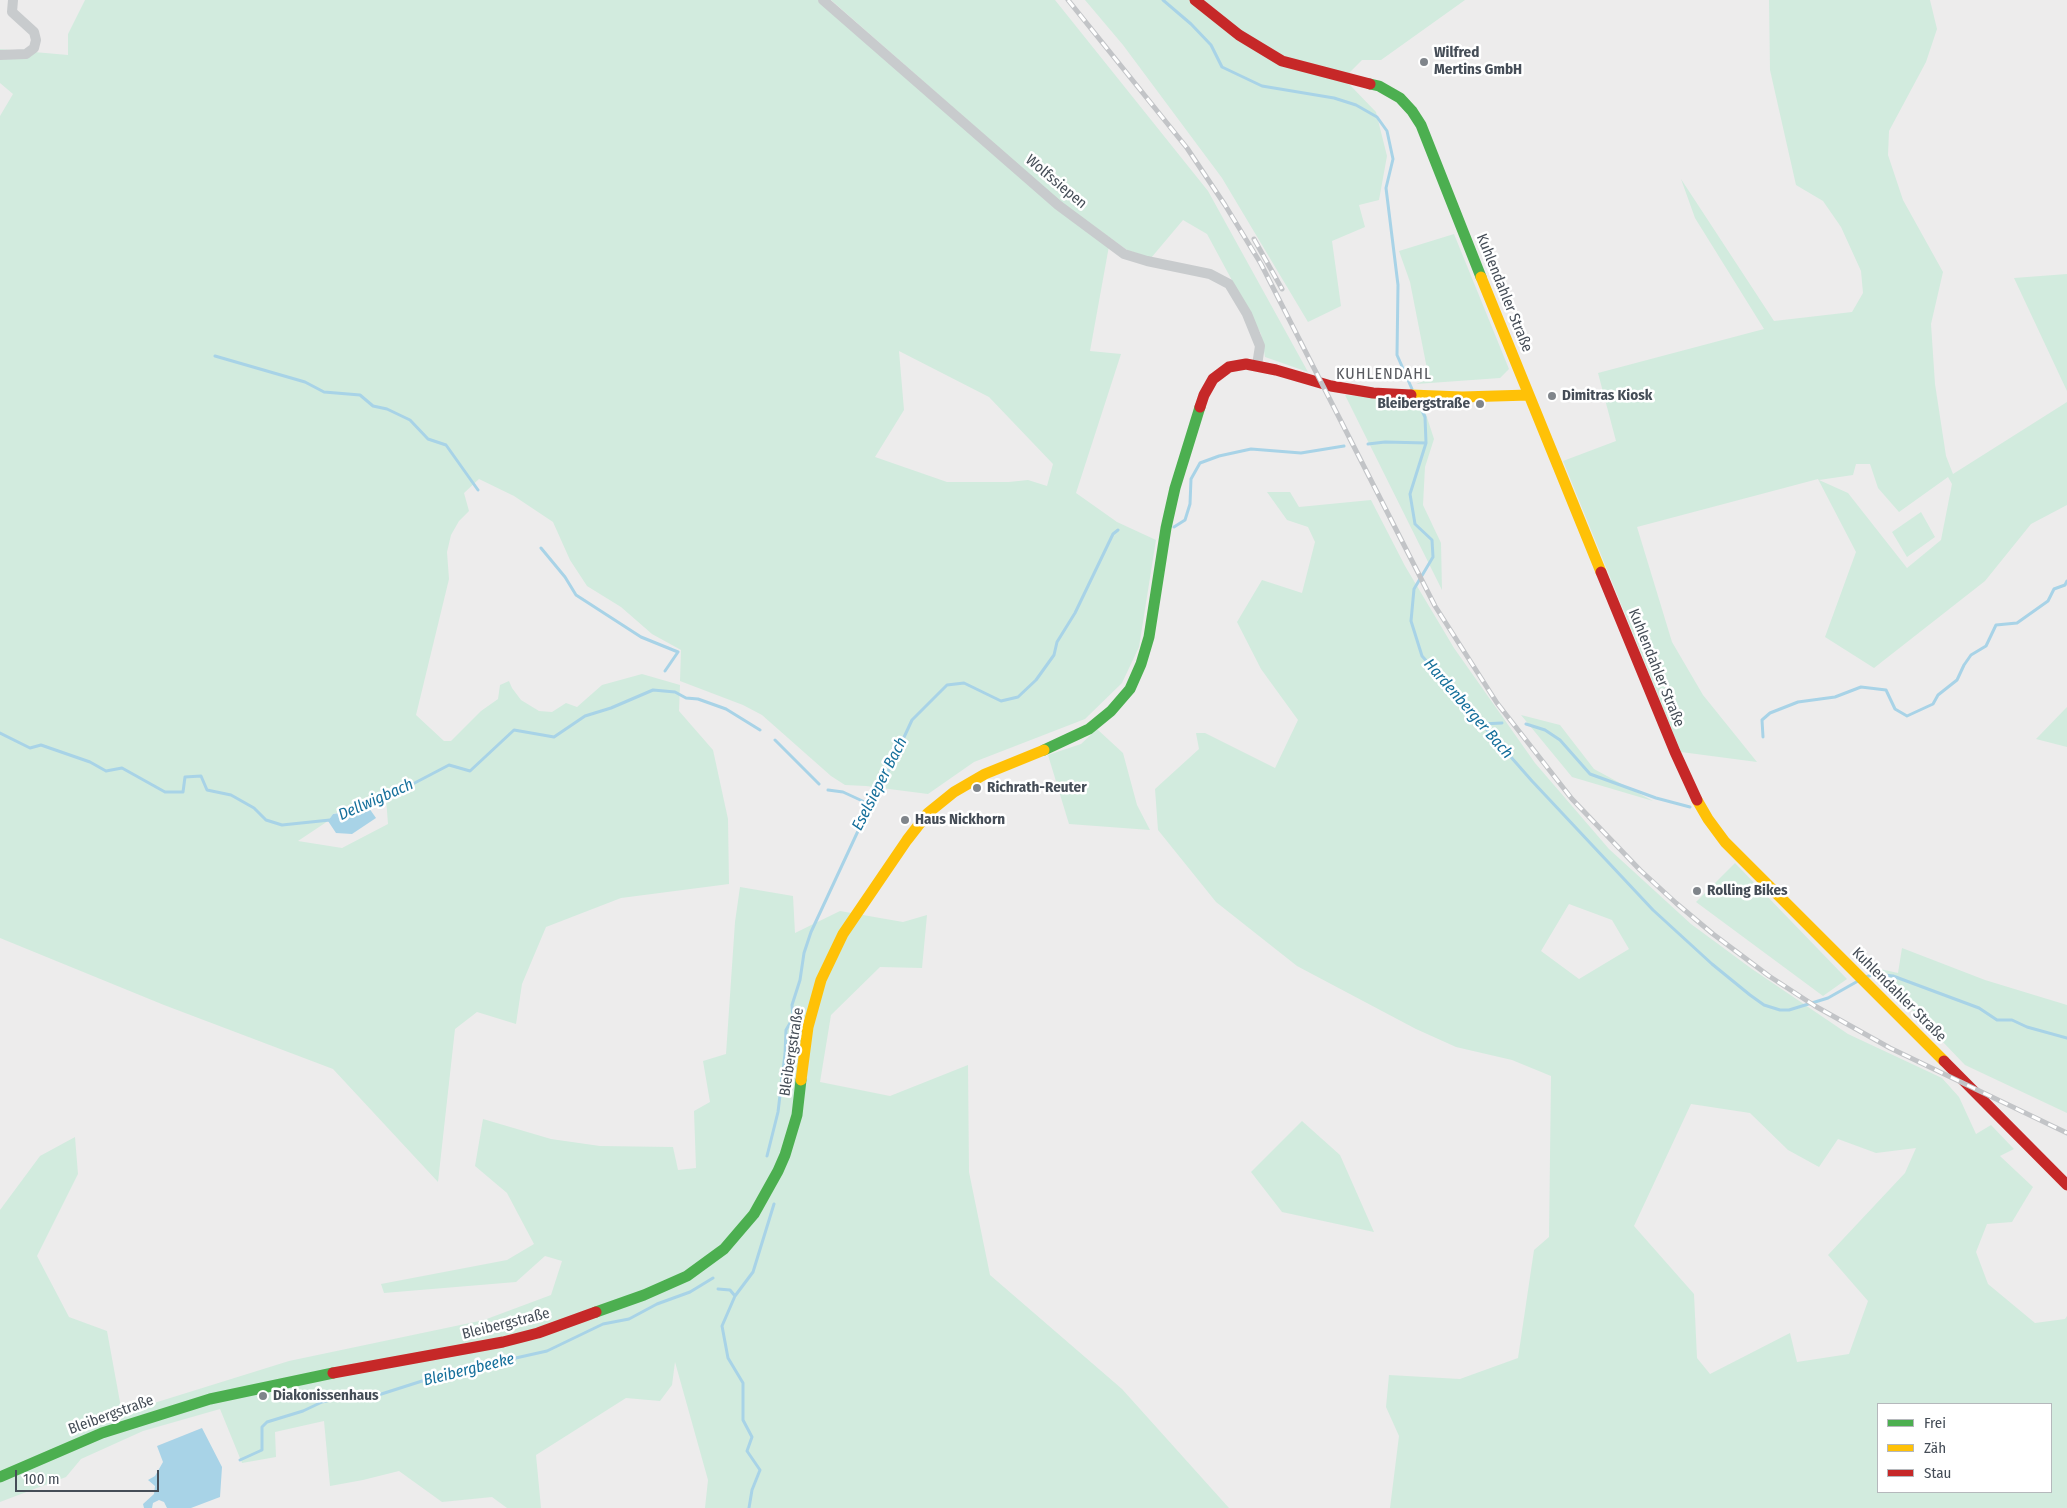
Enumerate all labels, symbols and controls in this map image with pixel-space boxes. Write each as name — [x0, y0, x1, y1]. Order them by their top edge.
place label: Wilfred Mertins GmbH — [1434, 44, 1522, 79]
marker: Wilfred Mertins GmbH — [1418, 56, 1430, 68]
street label: Wolfssiepen — [1022, 151, 1090, 213]
street label: Kuhlendahler Straße — [1472, 231, 1536, 355]
district label: KUHLENDAHL — [1335, 365, 1433, 385]
place label: Dimitras Kiosk — [1562, 387, 1652, 405]
marker: Dimitras Kiosk — [1546, 390, 1558, 402]
place label: Bleibergstraße — [1377, 395, 1470, 413]
marker: Bleibergstraße — [1474, 398, 1486, 410]
street label: Kuhlendahler Straße — [1624, 606, 1688, 730]
water label: Hardenberger Bach — [1419, 655, 1517, 763]
water label: Eselsieper Bach — [848, 734, 912, 834]
water label: Dellwigbach — [336, 775, 416, 825]
place label: Richrath-Reuter — [987, 779, 1087, 797]
marker: Richrath-Reuter — [971, 782, 983, 794]
place label: Haus Nickhorn — [915, 811, 1005, 829]
marker: Haus Nickhorn — [899, 814, 911, 826]
place label: Rolling Bikes — [1707, 882, 1788, 900]
marker: Rolling Bikes — [1691, 885, 1703, 897]
street label: Kuhlendahler Straße — [1848, 944, 1950, 1046]
street label: Bleibergstraße — [776, 1006, 808, 1098]
street label: Bleibergstraße — [460, 1304, 552, 1344]
water label: Bleibergbeeke — [422, 1349, 516, 1391]
place label: Diakonissenhaus — [273, 1387, 379, 1405]
marker: Diakonissenhaus — [257, 1390, 269, 1402]
street label: Bleibergstraße — [66, 1391, 156, 1439]
legend — [1877, 1403, 2052, 1493]
text: Frei — [1924, 1414, 1946, 1432]
text: Zäh — [1924, 1439, 1946, 1457]
scale bar — [18, 1460, 161, 1492]
text: Stau — [1924, 1464, 1951, 1482]
text: 100 m — [23, 1470, 60, 1488]

